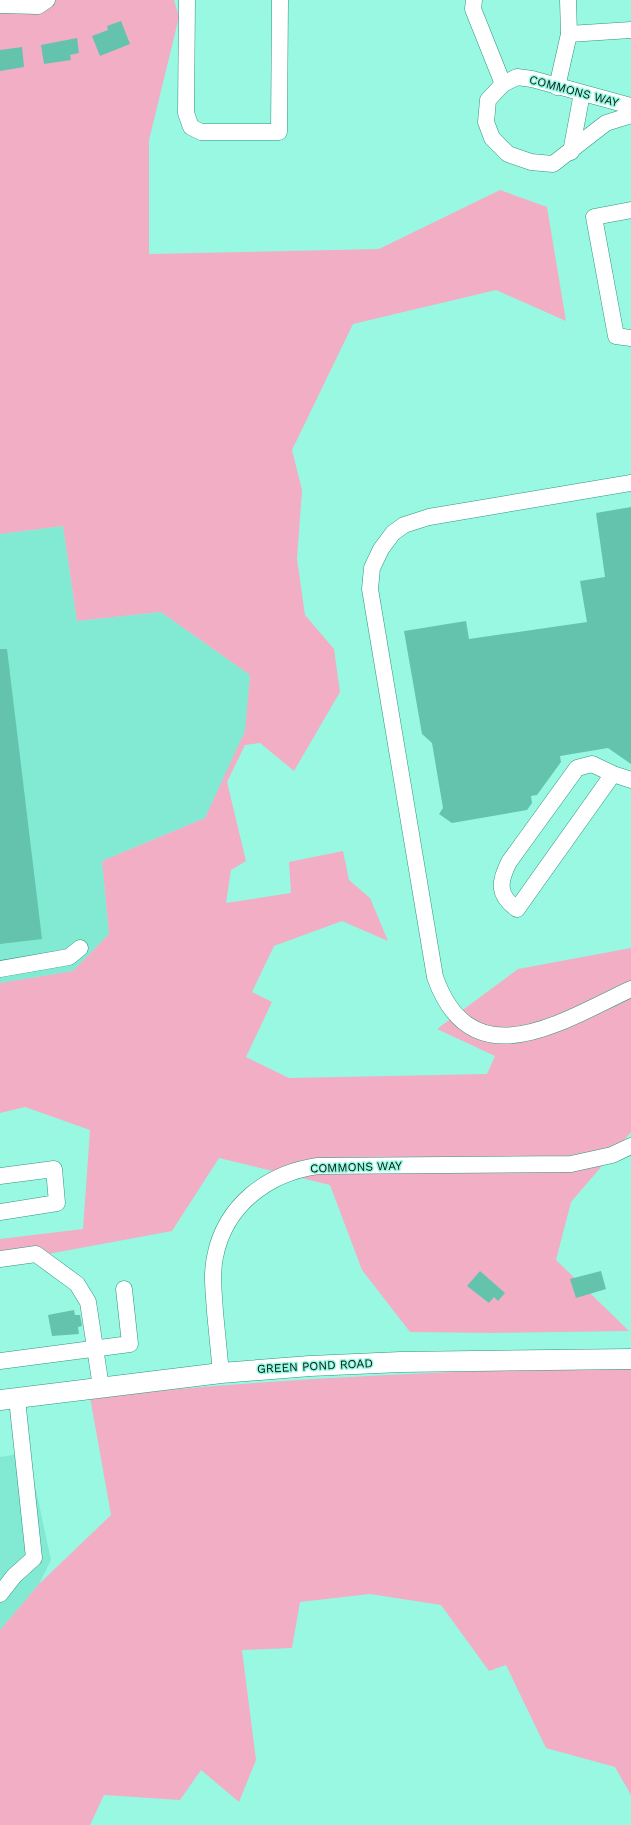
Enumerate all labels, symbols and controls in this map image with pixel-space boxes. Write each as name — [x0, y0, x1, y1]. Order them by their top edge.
street label: COMMONS WAY — [528, 72, 620, 110]
street label: COMMONS WAY — [310, 1158, 402, 1176]
street label: GREEN POND ROAD — [257, 1356, 373, 1376]

